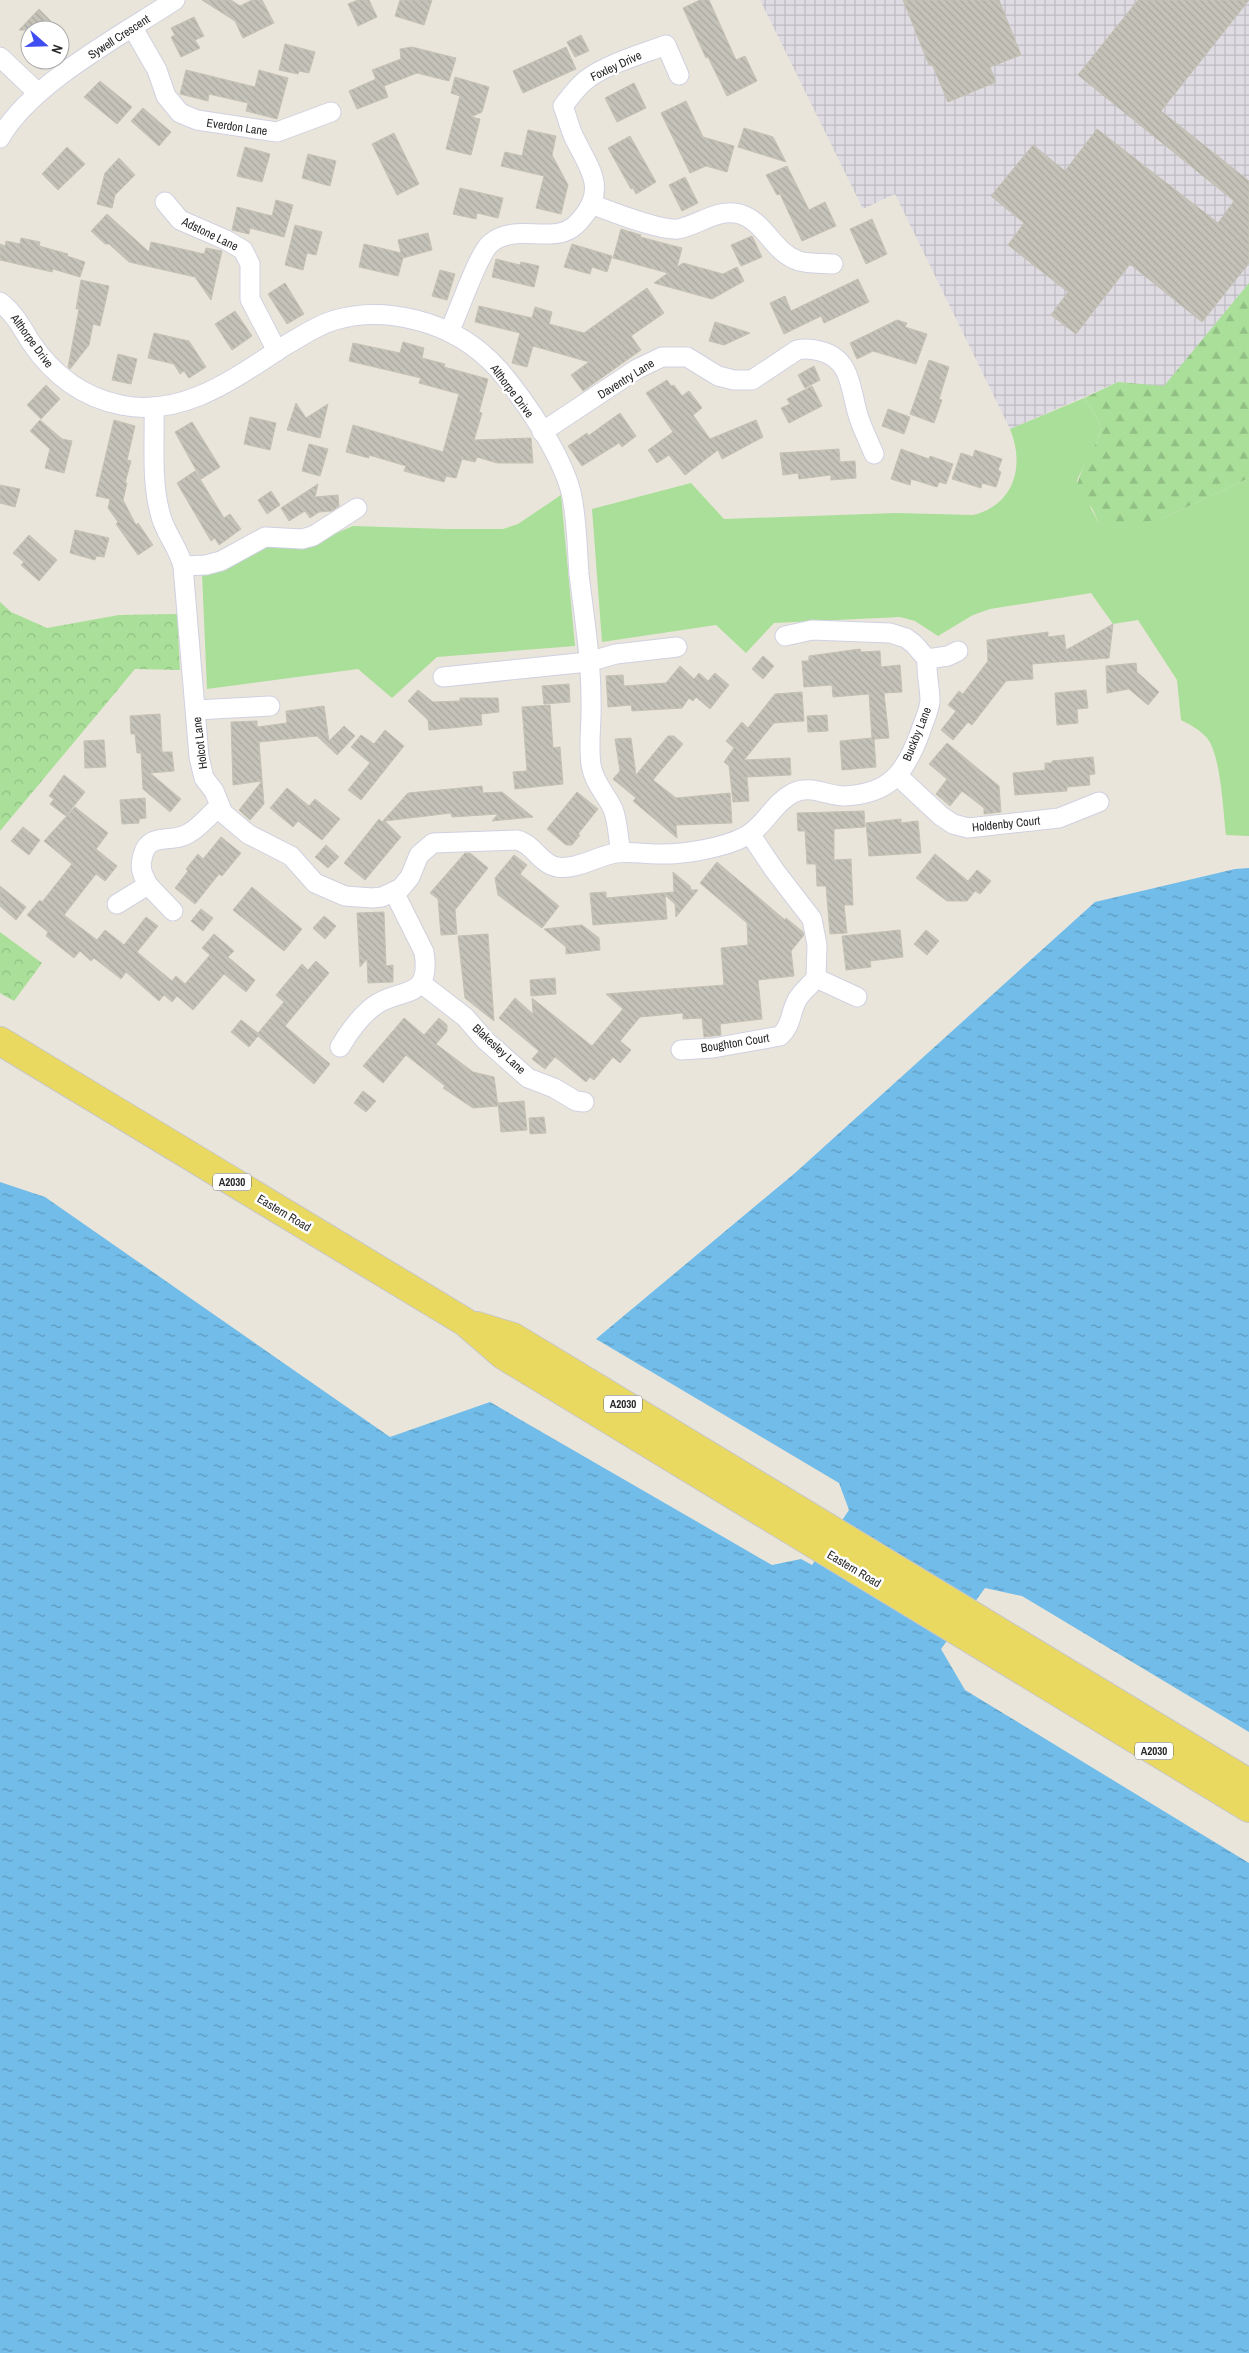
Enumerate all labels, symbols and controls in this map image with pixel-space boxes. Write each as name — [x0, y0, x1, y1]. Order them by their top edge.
street label: Sywell Crescent — [85, 11, 153, 63]
north arrow — [20, 20, 70, 70]
text: N — [47, 42, 67, 56]
street label: Foxley Drive — [588, 47, 644, 85]
street label: Everdon Lane — [206, 115, 268, 139]
street label: Adstone Lane — [178, 213, 241, 255]
street label: Althorpe Drive — [6, 310, 57, 371]
street label: Daventry Lane — [595, 355, 657, 403]
street label: Althorpe Drive — [486, 360, 537, 421]
street label: Buckby Lane — [899, 705, 935, 763]
street label: Holcot Lane — [189, 716, 211, 770]
street label: Holdenby Court — [971, 812, 1041, 836]
street label: Blakesley Lane — [469, 1020, 529, 1078]
street label: Boughton Court — [700, 1030, 771, 1056]
road number: A2030 — [213, 1174, 251, 1190]
street label: Eastern Road — [254, 1191, 314, 1235]
road number: A2030 — [604, 1396, 642, 1412]
street label: Eastern Road — [824, 1547, 884, 1591]
road number: A2030 — [1135, 1742, 1173, 1760]

